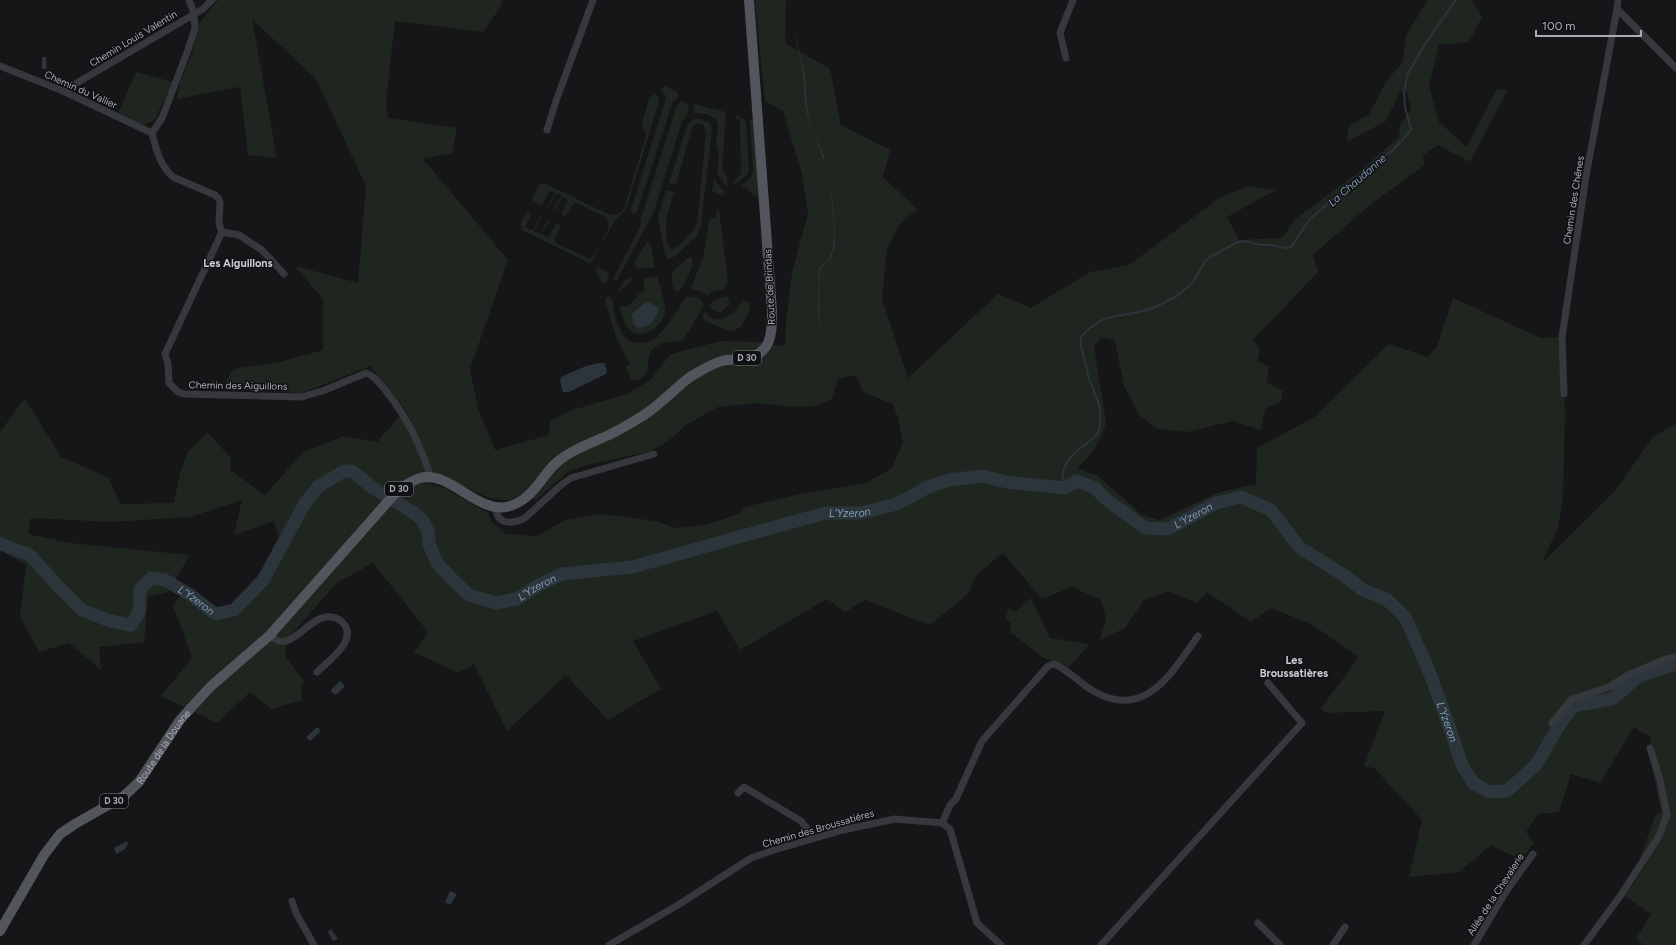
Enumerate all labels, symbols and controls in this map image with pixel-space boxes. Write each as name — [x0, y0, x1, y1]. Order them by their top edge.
street label: Chemin Louis Valentin — [87, 7, 180, 70]
scale bar — [1536, 12, 1641, 38]
text: 100 m — [1542, 19, 1576, 33]
street label: Chemin du Vallier — [42, 68, 120, 112]
water label: La Chaudanne — [1326, 152, 1389, 209]
street label: Chemin des Chênes — [1560, 155, 1587, 245]
street label: Route de Brindas — [761, 248, 778, 325]
district label: Les Aiguillons — [203, 257, 273, 270]
road number: D 30 — [733, 351, 761, 365]
street label: Chemin des Aiguillons — [188, 378, 288, 393]
road number: D 30 — [385, 482, 413, 496]
water label: L'Yzeron — [1172, 500, 1215, 532]
water label: L'Yzeron — [829, 505, 872, 520]
water label: L'Yzeron — [515, 572, 558, 604]
water label: L'Yzeron — [176, 583, 217, 618]
district label: Les Broussatières — [1260, 654, 1328, 680]
water label: L'Yzeron — [1434, 700, 1460, 744]
street label: Route de la Douane — [133, 707, 194, 787]
road number: D 30 — [100, 794, 128, 808]
street label: Chemin des Broussatiéres — [761, 806, 876, 851]
street label: Allée de la Chevalerie — [1464, 850, 1527, 938]

